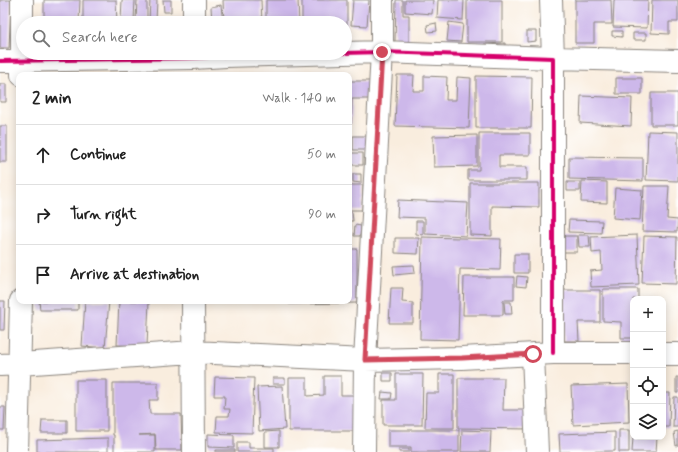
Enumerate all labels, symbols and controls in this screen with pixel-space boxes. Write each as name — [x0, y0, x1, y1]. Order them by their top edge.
search box — [16, 16, 352, 60]
icon: search — [30, 27, 52, 49]
text: Search here — [62, 28, 138, 48]
route end — [373, 43, 391, 61]
text: 2 min — [32, 87, 72, 109]
text: Walk · 140 m — [263, 90, 336, 107]
icon: ahead — [32, 144, 54, 166]
text: Continue — [70, 145, 126, 165]
text: 50 m — [307, 146, 336, 163]
icon: right — [32, 204, 54, 226]
text: Turn right — [70, 205, 137, 225]
text: 90 m — [308, 206, 336, 223]
icon: arrive — [32, 264, 54, 286]
text: Arrive at destination — [70, 265, 199, 285]
map controls — [630, 296, 666, 440]
button: + — [630, 296, 666, 332]
button: − — [630, 332, 666, 368]
route start — [524, 345, 542, 363]
button: locate — [630, 368, 666, 404]
button: layers — [630, 404, 666, 440]

